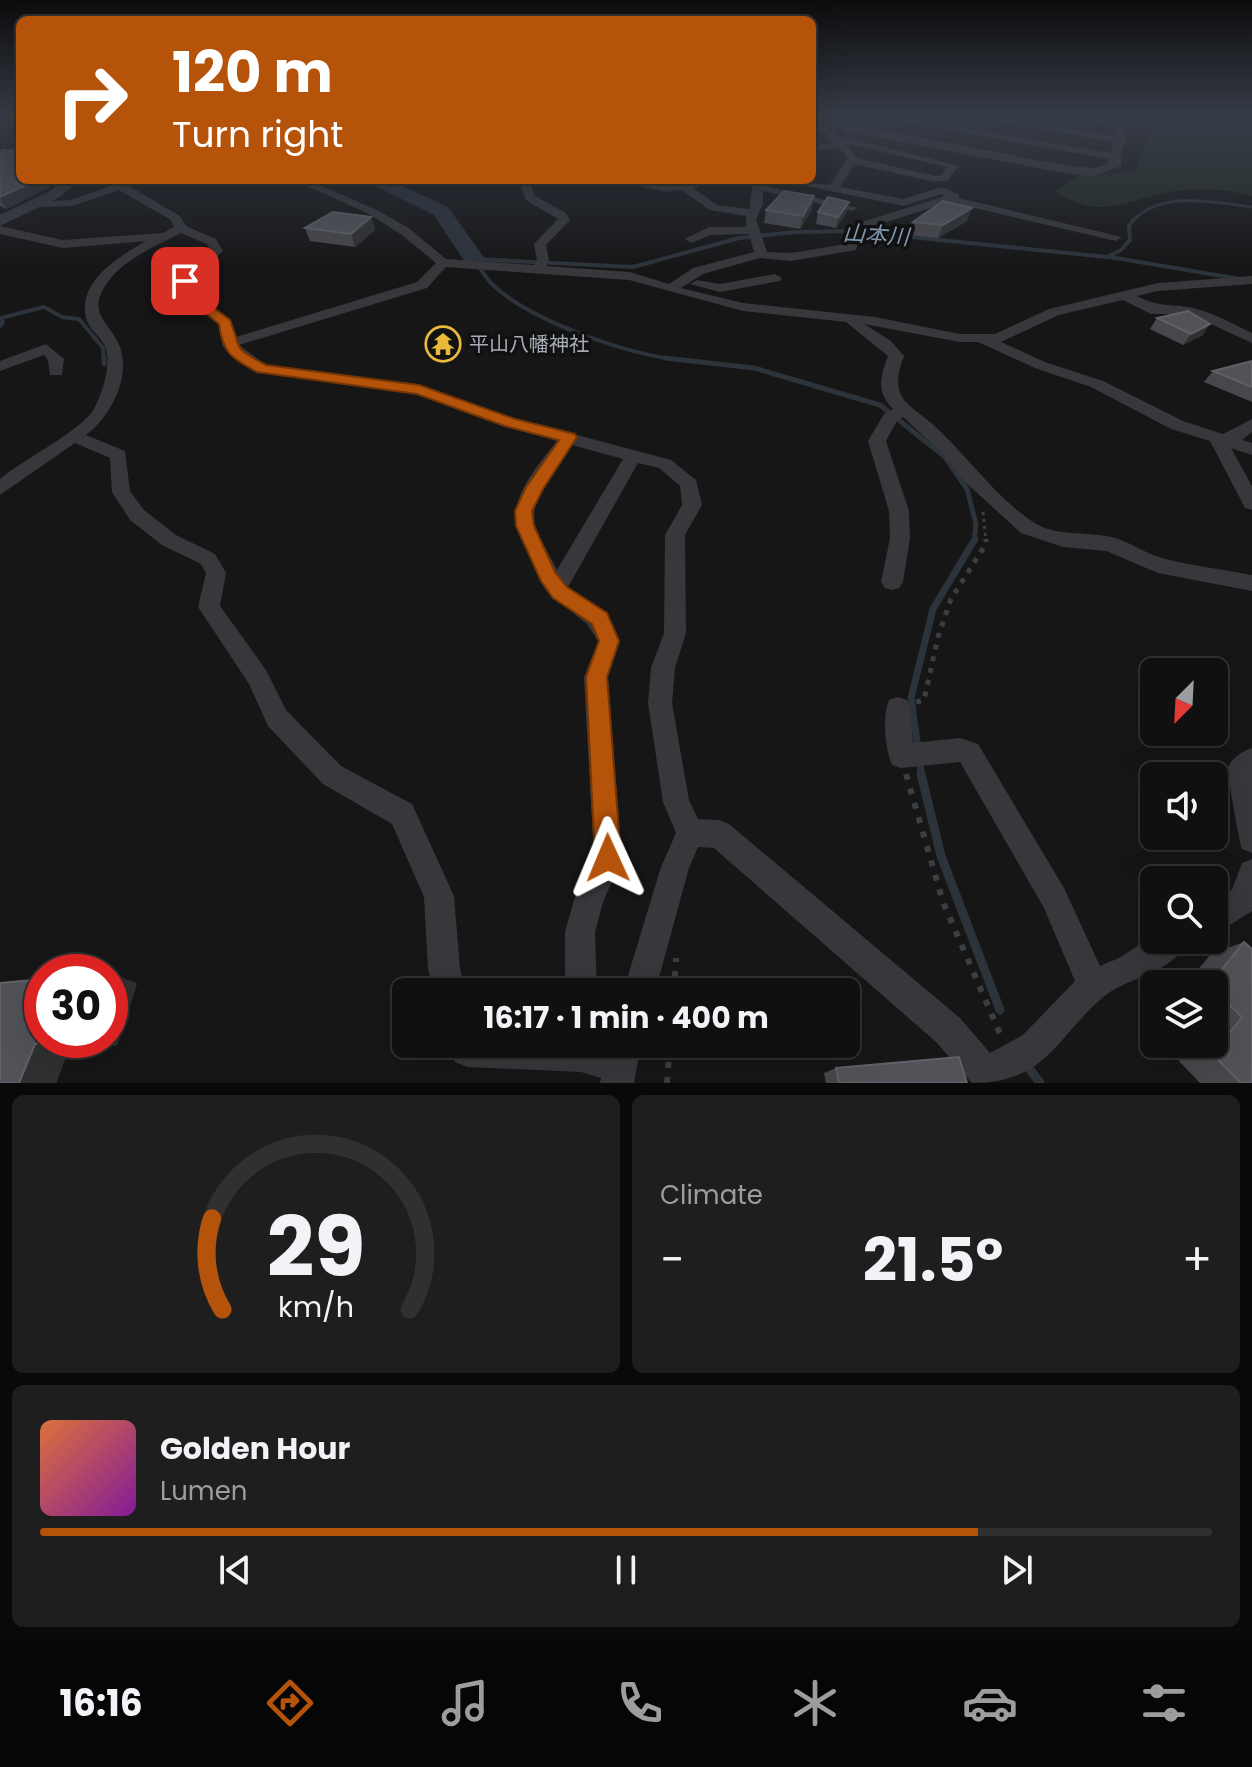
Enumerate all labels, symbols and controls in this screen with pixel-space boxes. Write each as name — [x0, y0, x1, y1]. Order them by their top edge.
text: 120 m — [172, 33, 333, 112]
icon: right — [40, 48, 144, 152]
text: Turn right — [172, 109, 343, 160]
water label: 山本川 — [842, 217, 912, 253]
pin — [151, 247, 219, 315]
icon: arrive — [163, 259, 207, 303]
temple icon: 平山八幡神社 — [424, 325, 462, 363]
place label: 平山八幡神社 — [469, 330, 589, 358]
north arrow — [1140, 658, 1228, 746]
map controls — [1140, 658, 1228, 1058]
button: sound — [1140, 762, 1228, 850]
position arrow — [566, 816, 650, 900]
button: search — [1140, 866, 1228, 954]
speed limit sign: 30 — [24, 954, 128, 1058]
button: layers — [1140, 970, 1228, 1058]
text: 16:17 · 1 min · 400 m — [483, 996, 769, 1039]
text: Climate — [660, 1177, 763, 1213]
text: 29 — [267, 1189, 365, 1305]
text: 21.5° — [863, 1218, 1003, 1302]
text: − — [660, 1229, 684, 1290]
text: + — [1182, 1229, 1212, 1290]
text: km/h — [278, 1287, 354, 1327]
text: Golden Hour — [160, 1427, 350, 1470]
text: Lumen — [160, 1473, 247, 1509]
icon: previous — [213, 1548, 257, 1592]
icon: pause — [604, 1548, 648, 1592]
icon: next — [995, 1548, 1039, 1592]
icon: directions — [262, 1675, 318, 1731]
icon: music — [437, 1675, 493, 1731]
icon: phone — [612, 1675, 668, 1731]
icon: climate — [787, 1675, 843, 1731]
icon: car — [962, 1675, 1018, 1731]
icon: filters — [1136, 1675, 1192, 1731]
text: 16:16 — [59, 1678, 143, 1729]

